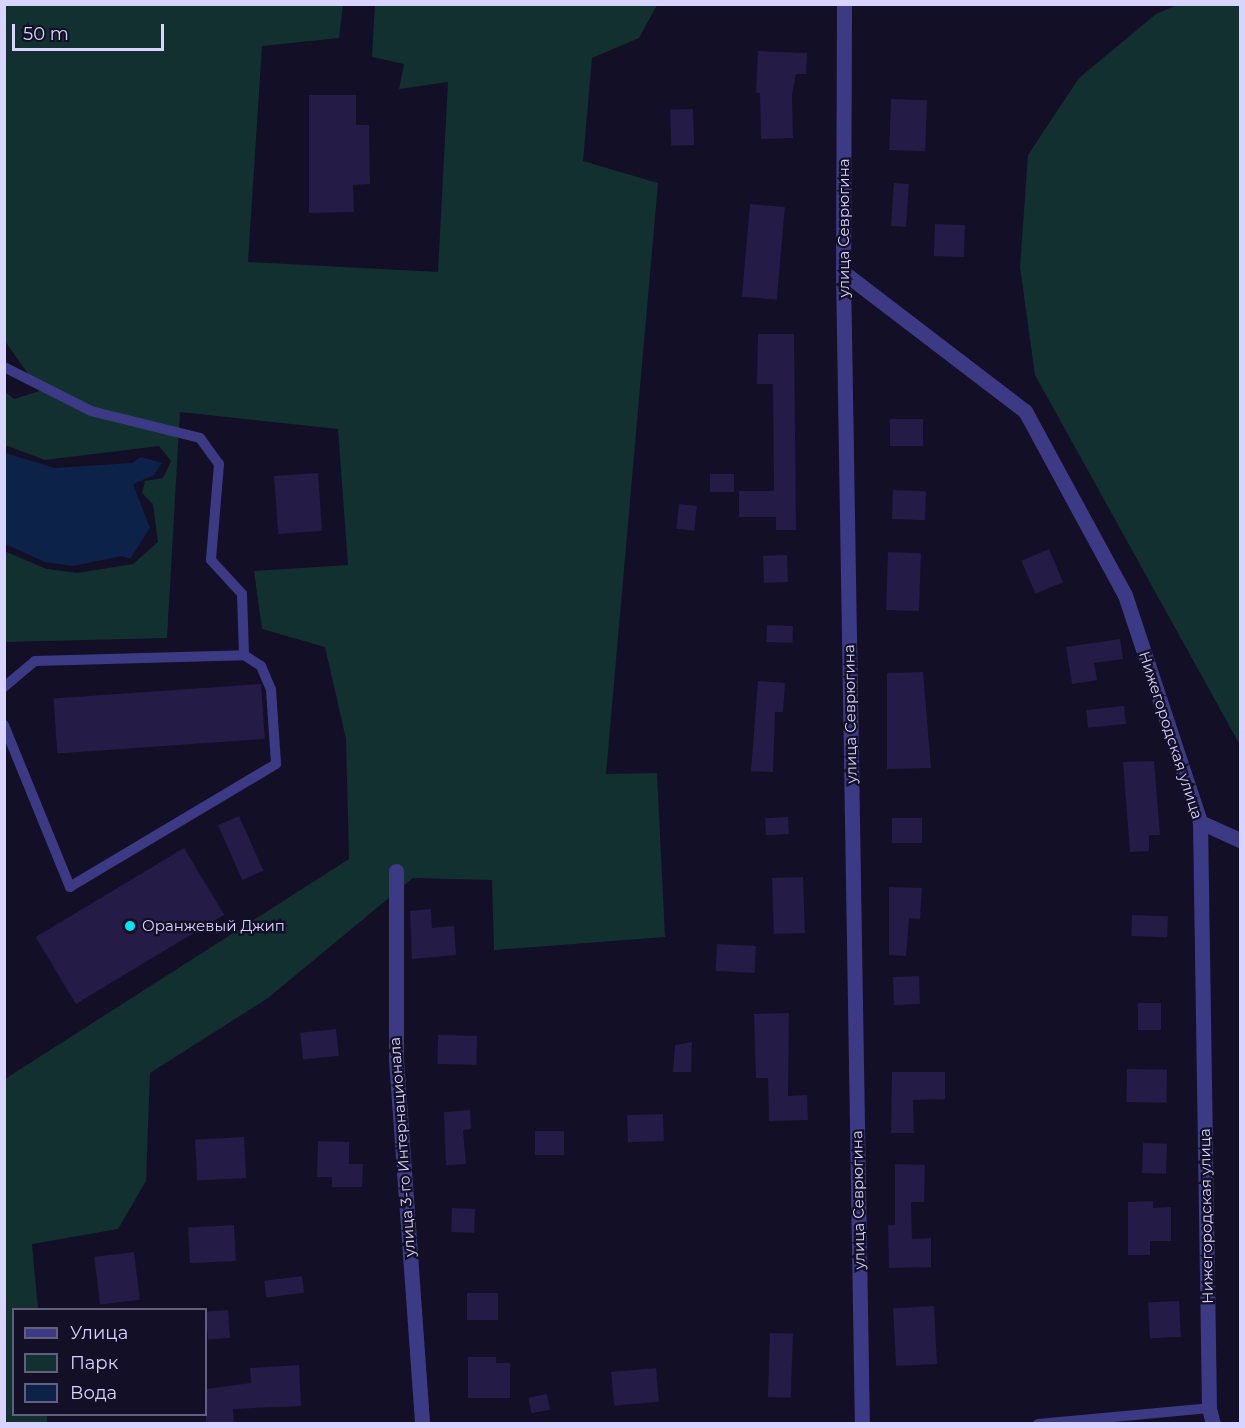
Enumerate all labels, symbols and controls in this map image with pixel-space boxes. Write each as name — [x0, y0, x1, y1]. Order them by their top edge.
scale bar — [15, 12, 166, 50]
text: 50 m — [23, 23, 69, 45]
street label: улица Севрюгина — [835, 158, 853, 298]
street label: улица Севрюгина — [840, 644, 860, 784]
street label: Нижегородская улица — [1135, 649, 1207, 821]
place label: Оранжевый Джип — [142, 917, 285, 935]
marker: Оранжевый Джип — [123, 919, 137, 933]
street label: улица 3-го Интернационала — [385, 1037, 419, 1257]
street label: Нижегородская улица — [1195, 1128, 1217, 1304]
street label: улица Севрюгина — [848, 1130, 868, 1270]
legend — [12, 1308, 207, 1416]
text: Улица — [70, 1322, 128, 1344]
text: Парк — [70, 1352, 118, 1374]
text: Вода — [70, 1382, 117, 1404]

